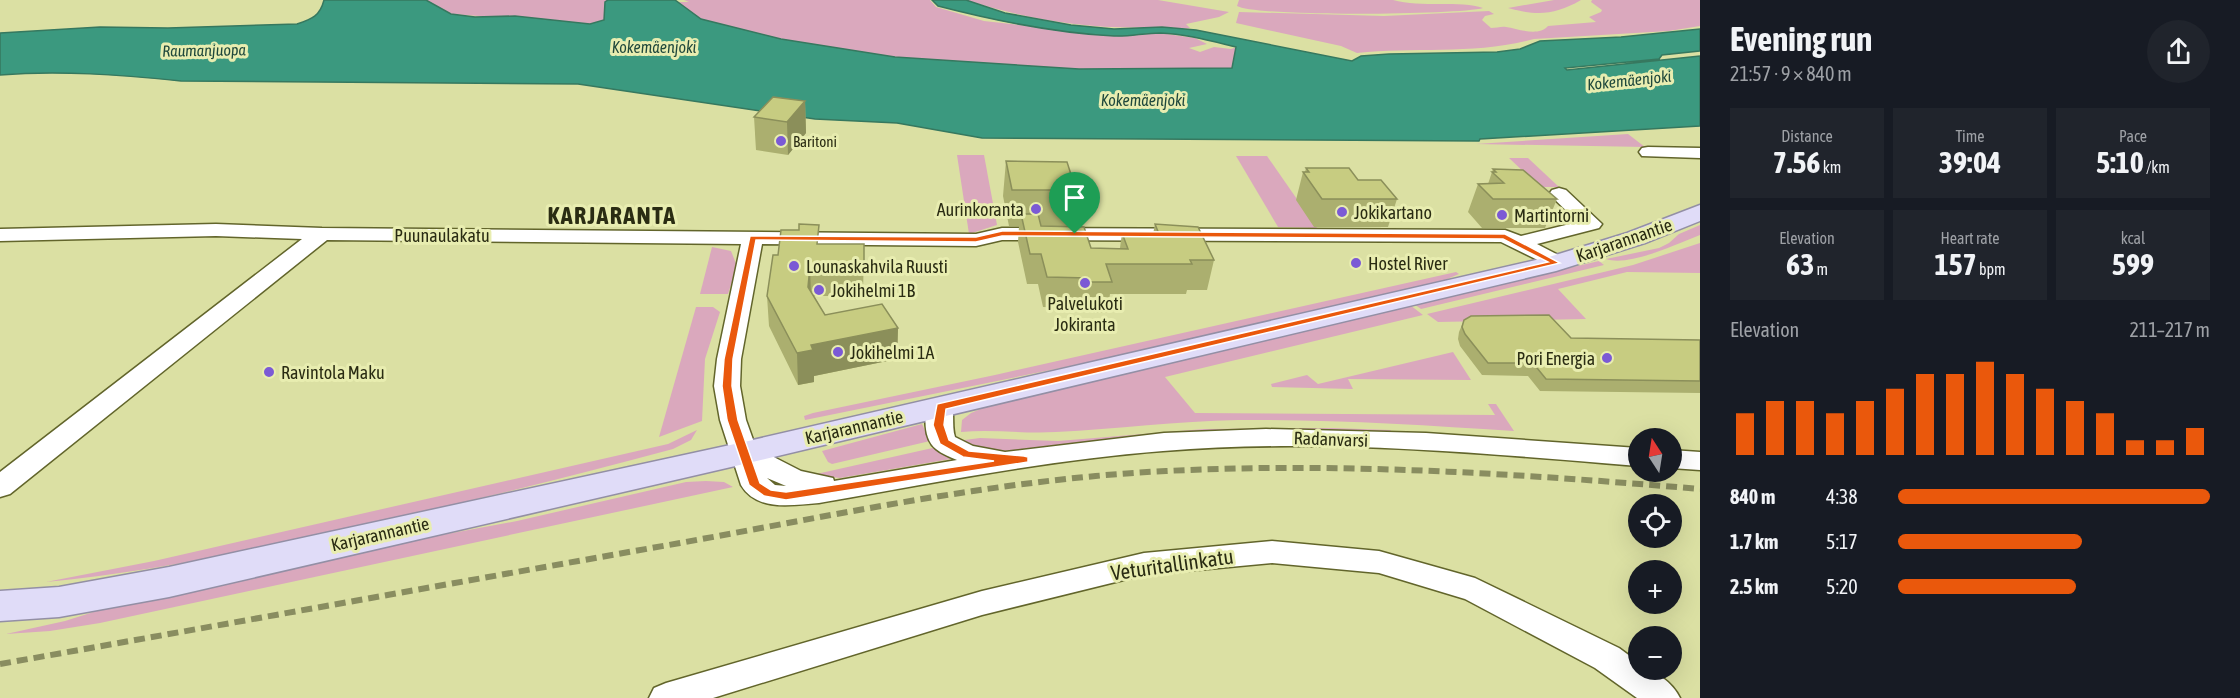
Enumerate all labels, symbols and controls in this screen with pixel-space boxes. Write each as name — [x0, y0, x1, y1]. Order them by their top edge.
text: Evening run — [1730, 20, 1872, 58]
button: share — [2147, 20, 2210, 83]
water label: Kokemäenjoki — [612, 38, 697, 57]
water label: Raumanjuopa — [162, 40, 247, 61]
text: 21:57 · 9 × 840 m — [1730, 62, 1852, 85]
water label: Kokemäenjoki — [1586, 67, 1672, 94]
water label: Kokemäenjoki — [1101, 91, 1186, 110]
text: Distance — [1781, 127, 1833, 145]
text: Time — [1955, 127, 1985, 145]
text: Pace — [2119, 127, 2147, 145]
place label: Baritoni — [793, 133, 837, 150]
marker: Baritoni — [774, 134, 788, 148]
text: 7.56 — [1773, 145, 1820, 179]
text: 39:04 — [1939, 145, 2001, 179]
text: 5:10 — [2096, 145, 2144, 179]
text: km — [1820, 158, 1841, 176]
text: /km — [2144, 158, 2170, 176]
pin — [1049, 172, 1100, 234]
icon: arrive — [1058, 181, 1091, 214]
place label: Aurinkoranta — [937, 199, 1024, 220]
district label: KARJARANTA — [547, 202, 677, 229]
marker: Aurinkoranta — [1029, 202, 1043, 216]
place label: Jokikartano — [1354, 202, 1432, 223]
marker: Jokikartano — [1335, 205, 1349, 219]
place label: Martintorni — [1514, 205, 1589, 226]
marker: Martintorni — [1495, 208, 1509, 222]
street label: Karjarannantie — [1573, 214, 1675, 266]
street label: Puunaulakatu — [394, 225, 490, 246]
text: Elevation — [1779, 229, 1835, 247]
text: Heart rate — [1941, 229, 1999, 247]
text: kcal — [2121, 229, 2145, 247]
text: 63 — [1786, 247, 1814, 281]
text: 157 — [1934, 247, 1977, 281]
text: 599 — [2112, 247, 2154, 281]
place label: Hostel River — [1368, 253, 1448, 274]
place label: Lounaskahvila Ruusti — [806, 256, 948, 277]
marker: Hostel River — [1349, 256, 1363, 270]
marker: Lounaskahvila Ruusti — [787, 259, 801, 273]
text: m — [1814, 260, 1828, 278]
text: bpm — [1977, 260, 2006, 278]
marker: Palvelukoti Jokiranta — [1078, 276, 1092, 290]
place label: Jokihelmi 1B — [831, 280, 915, 301]
marker: Jokihelmi 1B — [812, 283, 826, 297]
place label: Palvelukoti Jokiranta — [1047, 293, 1123, 335]
text: Elevation — [1730, 318, 1799, 341]
text: 211–217 m — [2129, 318, 2210, 341]
place label: Jokihelmi 1A — [850, 342, 934, 363]
marker: Jokihelmi 1A — [831, 345, 845, 359]
place label: Pori Energia — [1516, 348, 1595, 369]
marker: Pori Energia — [1600, 351, 1614, 365]
place label: Ravintola Maku — [281, 362, 385, 383]
marker: Ravintola Maku — [262, 365, 276, 379]
street label: Karjarannantie — [803, 406, 905, 448]
street label: Radanvarsi — [1293, 427, 1369, 451]
north arrow — [1628, 428, 1682, 482]
map controls — [1628, 428, 1682, 680]
text: 840 m — [1730, 485, 1775, 508]
text: 4:38 — [1826, 485, 1858, 508]
button: locate — [1628, 494, 1682, 548]
street label: Karjarannantie — [329, 513, 431, 555]
text: 1.7 km — [1730, 530, 1778, 553]
text: 5:17 — [1826, 530, 1858, 553]
street label: Veturitallinkatu — [1109, 544, 1235, 584]
button: + — [1628, 560, 1682, 614]
text: 2.5 km — [1730, 575, 1778, 598]
text: 5:20 — [1826, 575, 1858, 598]
button: − — [1628, 626, 1682, 680]

